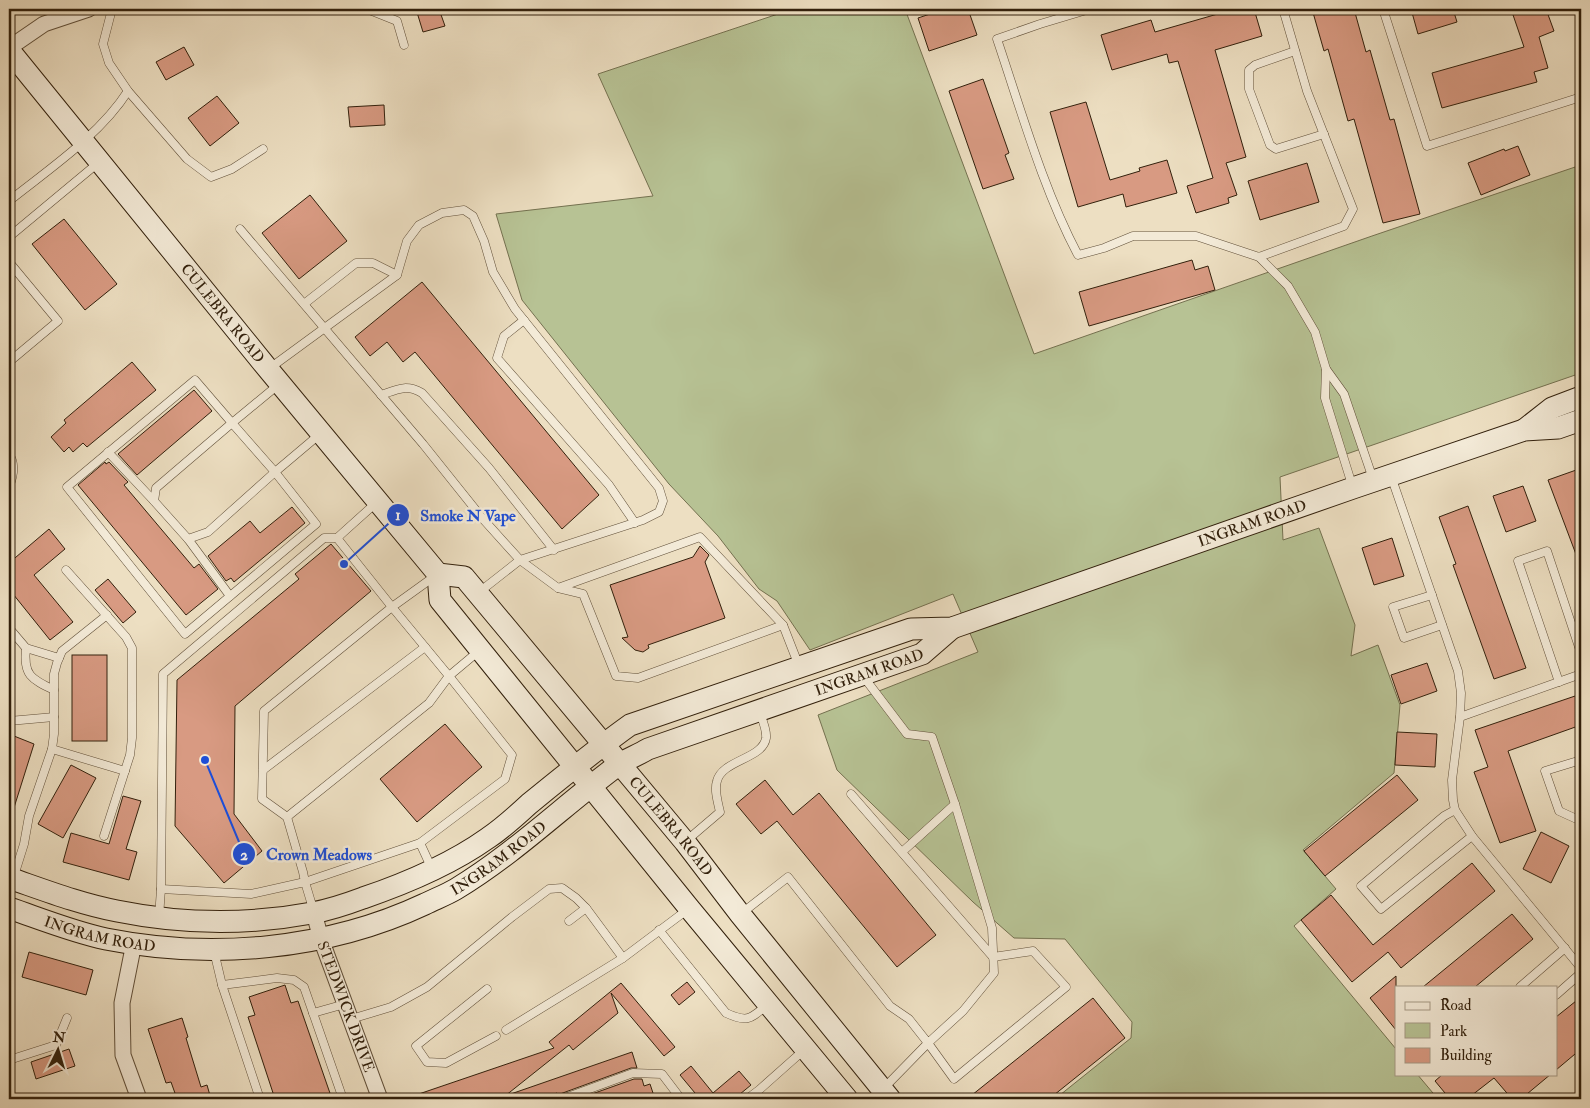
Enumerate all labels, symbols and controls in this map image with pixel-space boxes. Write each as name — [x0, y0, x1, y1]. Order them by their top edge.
street label: CULEBRA ROAD — [176, 260, 268, 367]
street label: INGRAM ROAD — [1195, 496, 1309, 551]
callout: Smoke N Vape — [385, 499, 525, 530]
text: 1 — [395, 506, 401, 525]
text: Smoke N Vape — [420, 506, 516, 527]
street label: INGRAM ROAD — [813, 645, 927, 700]
street label: CULEBRA ROAD — [624, 773, 717, 880]
street label: INGRAM ROAD — [448, 817, 551, 900]
callout: Crown Meadows — [232, 839, 382, 870]
text: Crown Meadows — [266, 845, 372, 865]
text: 2 — [240, 846, 248, 865]
street label: INGRAM ROAD — [41, 912, 157, 956]
street label: STEDWICK DRIVE — [313, 939, 378, 1075]
legend — [1395, 986, 1558, 1076]
text: Road — [1440, 996, 1472, 1015]
text: Park — [1440, 1022, 1467, 1041]
north arrow — [32, 1026, 82, 1076]
text: N — [51, 1028, 67, 1047]
text: Building — [1440, 1046, 1492, 1065]

